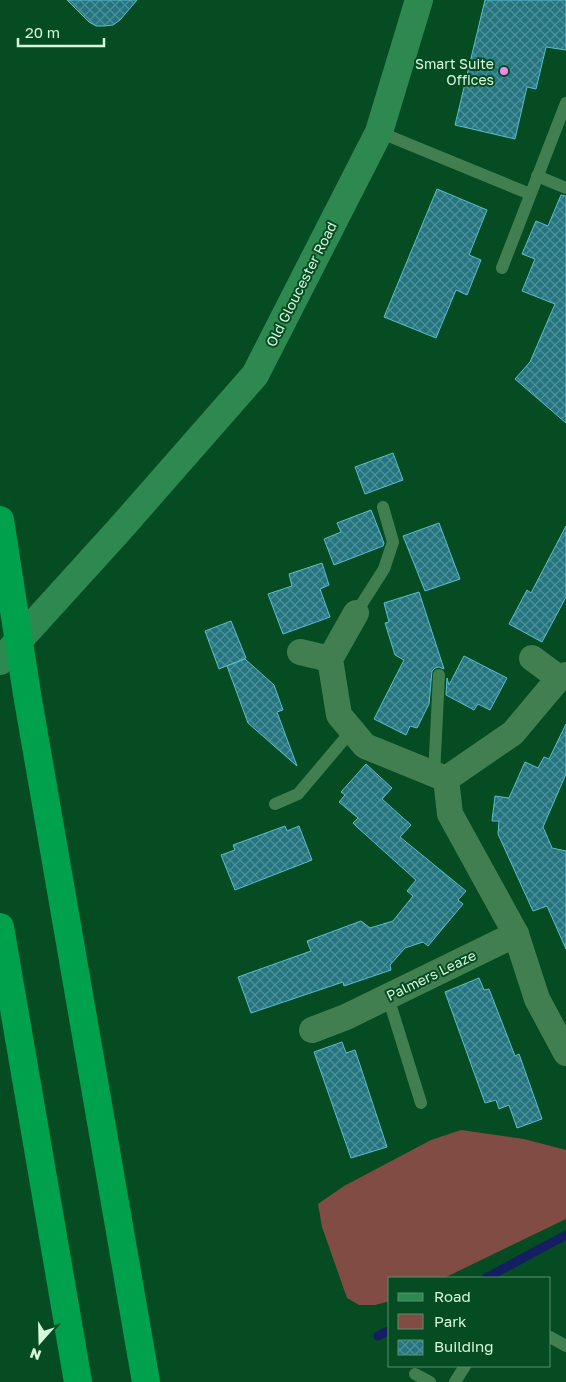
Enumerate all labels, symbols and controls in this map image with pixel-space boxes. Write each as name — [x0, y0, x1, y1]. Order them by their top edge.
scale bar — [18, 15, 104, 47]
text: 20 m — [25, 23, 60, 41]
place label: Smart Suite Offices — [415, 55, 494, 88]
marker: Smart Suite Offices — [498, 65, 510, 77]
street label: Old Gloucester Road — [262, 219, 340, 349]
street label: Palmers Leaze — [383, 946, 479, 1004]
legend — [388, 1277, 551, 1367]
text: Road — [434, 1287, 471, 1305]
text: Park — [434, 1312, 467, 1330]
north arrow — [15, 1317, 65, 1367]
text: Building — [434, 1337, 494, 1355]
text: N — [27, 1345, 43, 1364]

